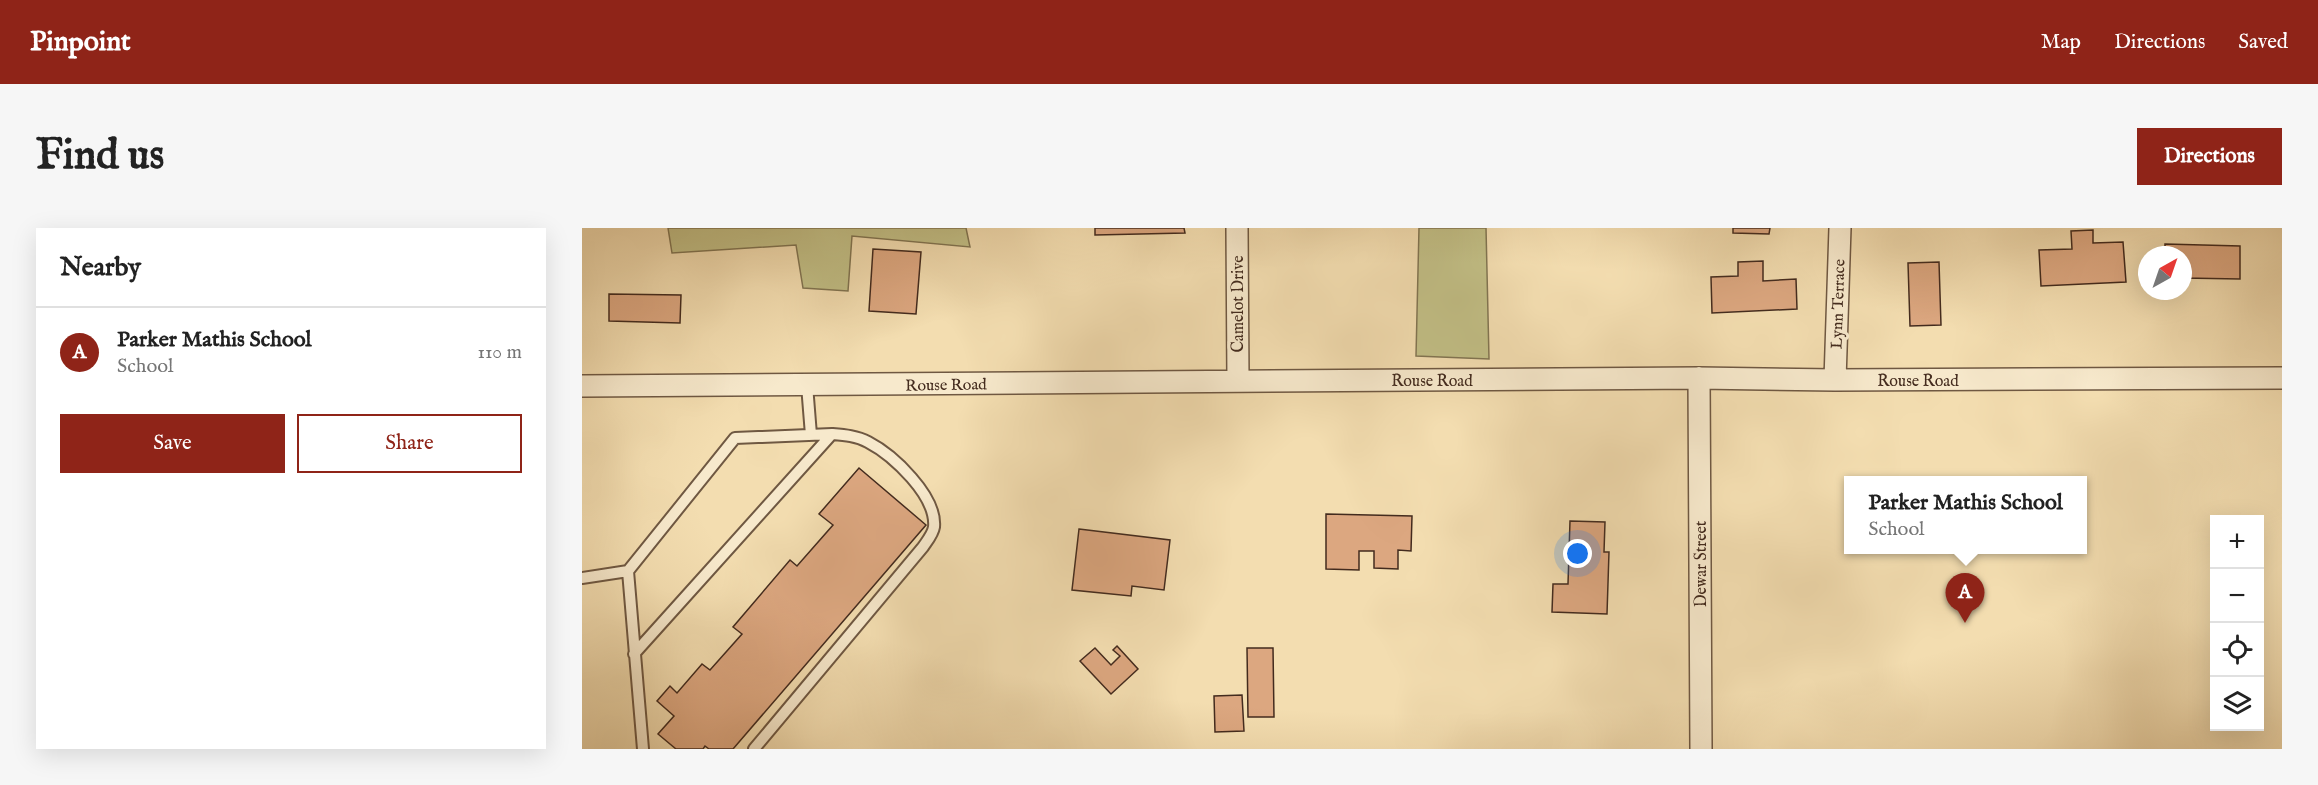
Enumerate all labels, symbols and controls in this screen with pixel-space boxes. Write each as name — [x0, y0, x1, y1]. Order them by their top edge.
text: Pinpoint — [30, 25, 131, 60]
text: Map — [2041, 29, 2081, 56]
text: Directions — [2114, 29, 2205, 56]
text: Saved — [2238, 29, 2288, 56]
button: Directions — [2137, 128, 2282, 185]
text: Find us — [36, 130, 164, 183]
north arrow — [2138, 246, 2192, 300]
text: Nearby — [60, 251, 141, 284]
street label: Camelot Drive — [1229, 255, 1249, 353]
street label: Lynn Terrace — [1827, 259, 1851, 349]
text: Parker Mathis School — [117, 326, 312, 354]
text: A — [73, 340, 86, 365]
text: 110 m — [478, 340, 522, 365]
text: School — [117, 354, 173, 379]
street label: Rouse Road — [1391, 372, 1473, 392]
street label: Rouse Road — [1877, 372, 1959, 392]
street label: Rouse Road — [905, 375, 987, 397]
button: Save — [60, 414, 285, 473]
button: Share — [297, 414, 522, 473]
popup — [1844, 476, 2087, 554]
text: Parker Mathis School — [1868, 489, 2063, 517]
map controls — [2210, 515, 2264, 731]
button: + — [2210, 515, 2264, 569]
text: School — [1868, 517, 1925, 542]
street label: Dewar Street — [1692, 520, 1712, 607]
your location — [1563, 539, 1592, 568]
button: − — [2210, 569, 2264, 623]
pin: A — [1946, 574, 1984, 623]
button: locate — [2210, 623, 2264, 677]
button: layers — [2210, 677, 2264, 731]

